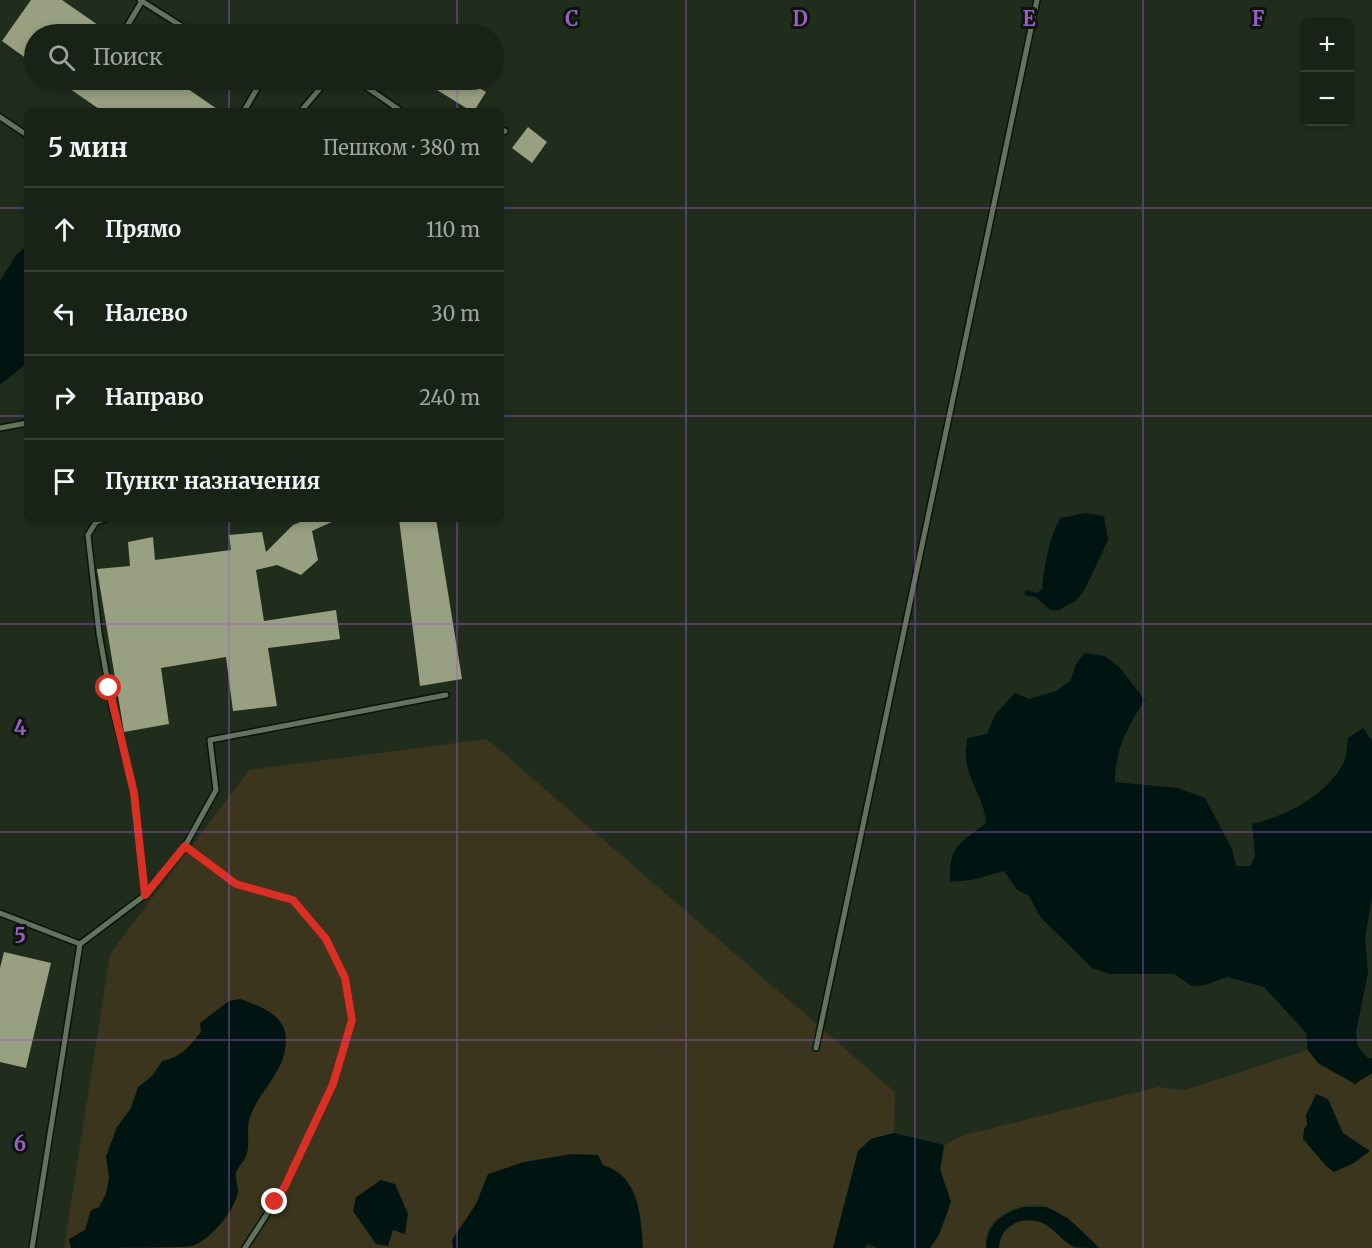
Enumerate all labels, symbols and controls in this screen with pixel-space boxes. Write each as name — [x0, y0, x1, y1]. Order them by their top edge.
text: C — [565, 6, 579, 31]
text: D — [792, 6, 808, 31]
text: E — [1022, 6, 1036, 31]
text: F — [1252, 6, 1265, 31]
map controls — [1300, 18, 1354, 126]
button: + — [1300, 18, 1354, 72]
search box — [24, 24, 504, 90]
icon: search — [45, 41, 78, 74]
text: Поиск — [93, 43, 163, 71]
button: − — [1300, 72, 1354, 126]
text: 5 мин — [48, 131, 128, 164]
text: Пешком · 380 m — [323, 135, 480, 160]
icon: ahead — [48, 213, 81, 246]
text: Прямо — [105, 215, 181, 243]
text: 110 m — [426, 217, 480, 242]
icon: left — [48, 297, 81, 330]
text: Налево — [105, 299, 188, 327]
text: 30 m — [431, 301, 480, 326]
icon: right — [48, 381, 81, 414]
text: Направо — [105, 383, 204, 411]
text: 240 m — [419, 385, 480, 410]
icon: arrive — [48, 465, 81, 498]
text: Пункт назначения — [105, 467, 320, 495]
route start — [95, 674, 121, 700]
text: 4 — [14, 715, 27, 740]
text: 5 — [14, 923, 26, 948]
text: 6 — [14, 1131, 26, 1156]
route end — [261, 1188, 287, 1214]

